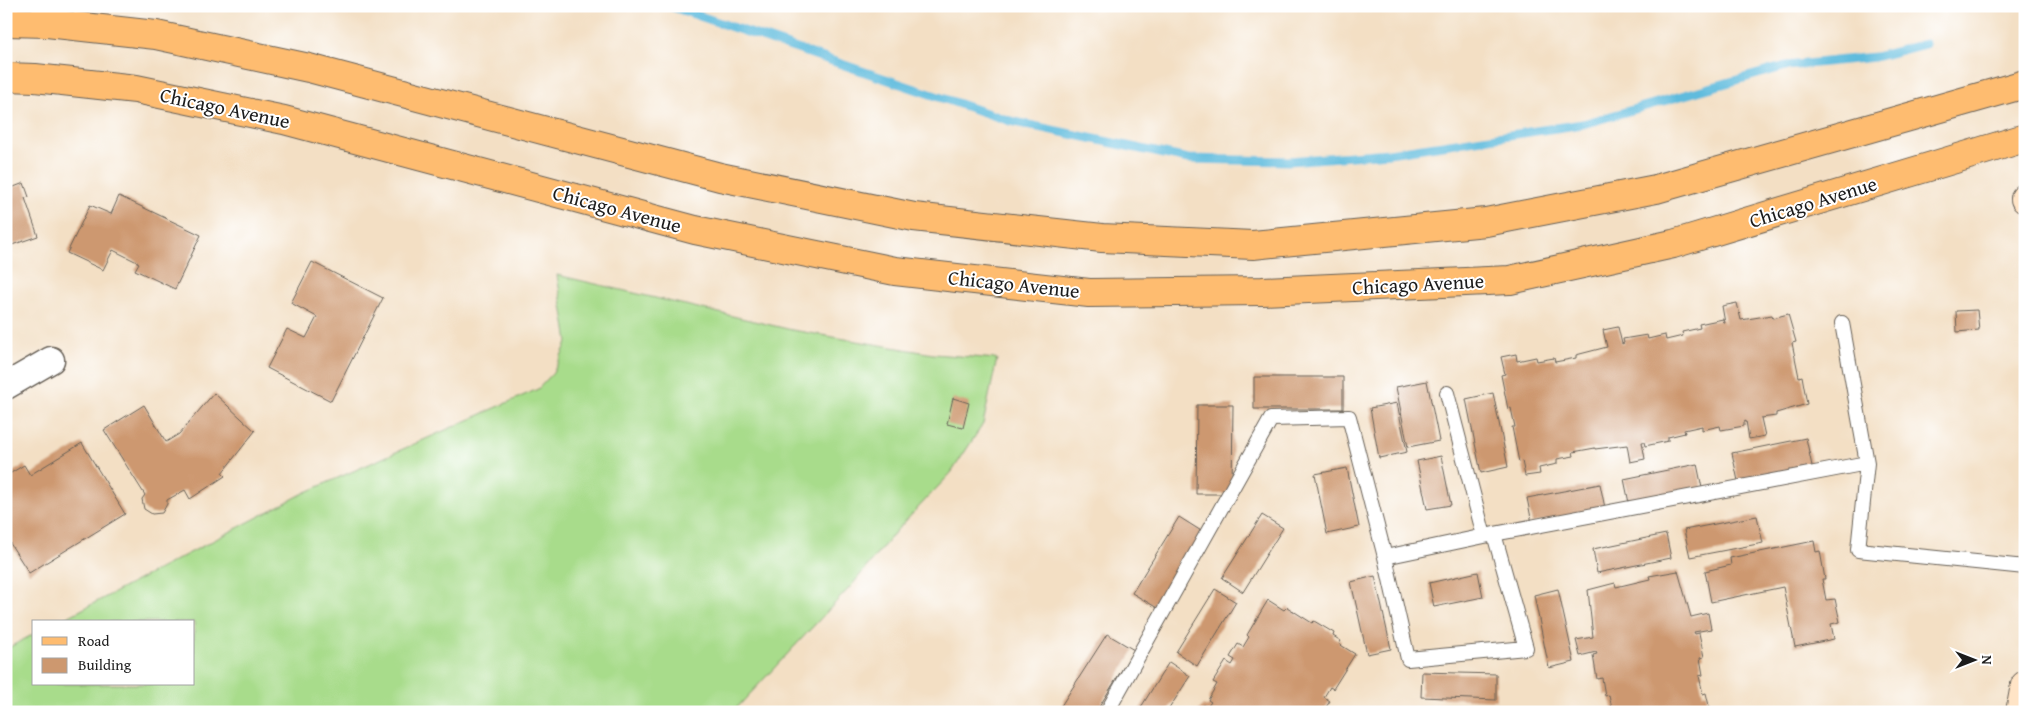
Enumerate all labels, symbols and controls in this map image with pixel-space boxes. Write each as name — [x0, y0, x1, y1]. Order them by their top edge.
street label: Chicago Avenue — [158, 80, 293, 135]
street label: Chicago Avenue — [1745, 168, 1880, 235]
street label: Chicago Avenue — [550, 177, 685, 240]
street label: Chicago Avenue — [947, 262, 1081, 305]
street label: Chicago Avenue — [1351, 266, 1485, 301]
legend — [32, 620, 195, 686]
text: Road — [78, 630, 109, 651]
north arrow — [1948, 636, 1998, 686]
text: Building — [78, 654, 132, 675]
text: N — [1977, 655, 1997, 665]

